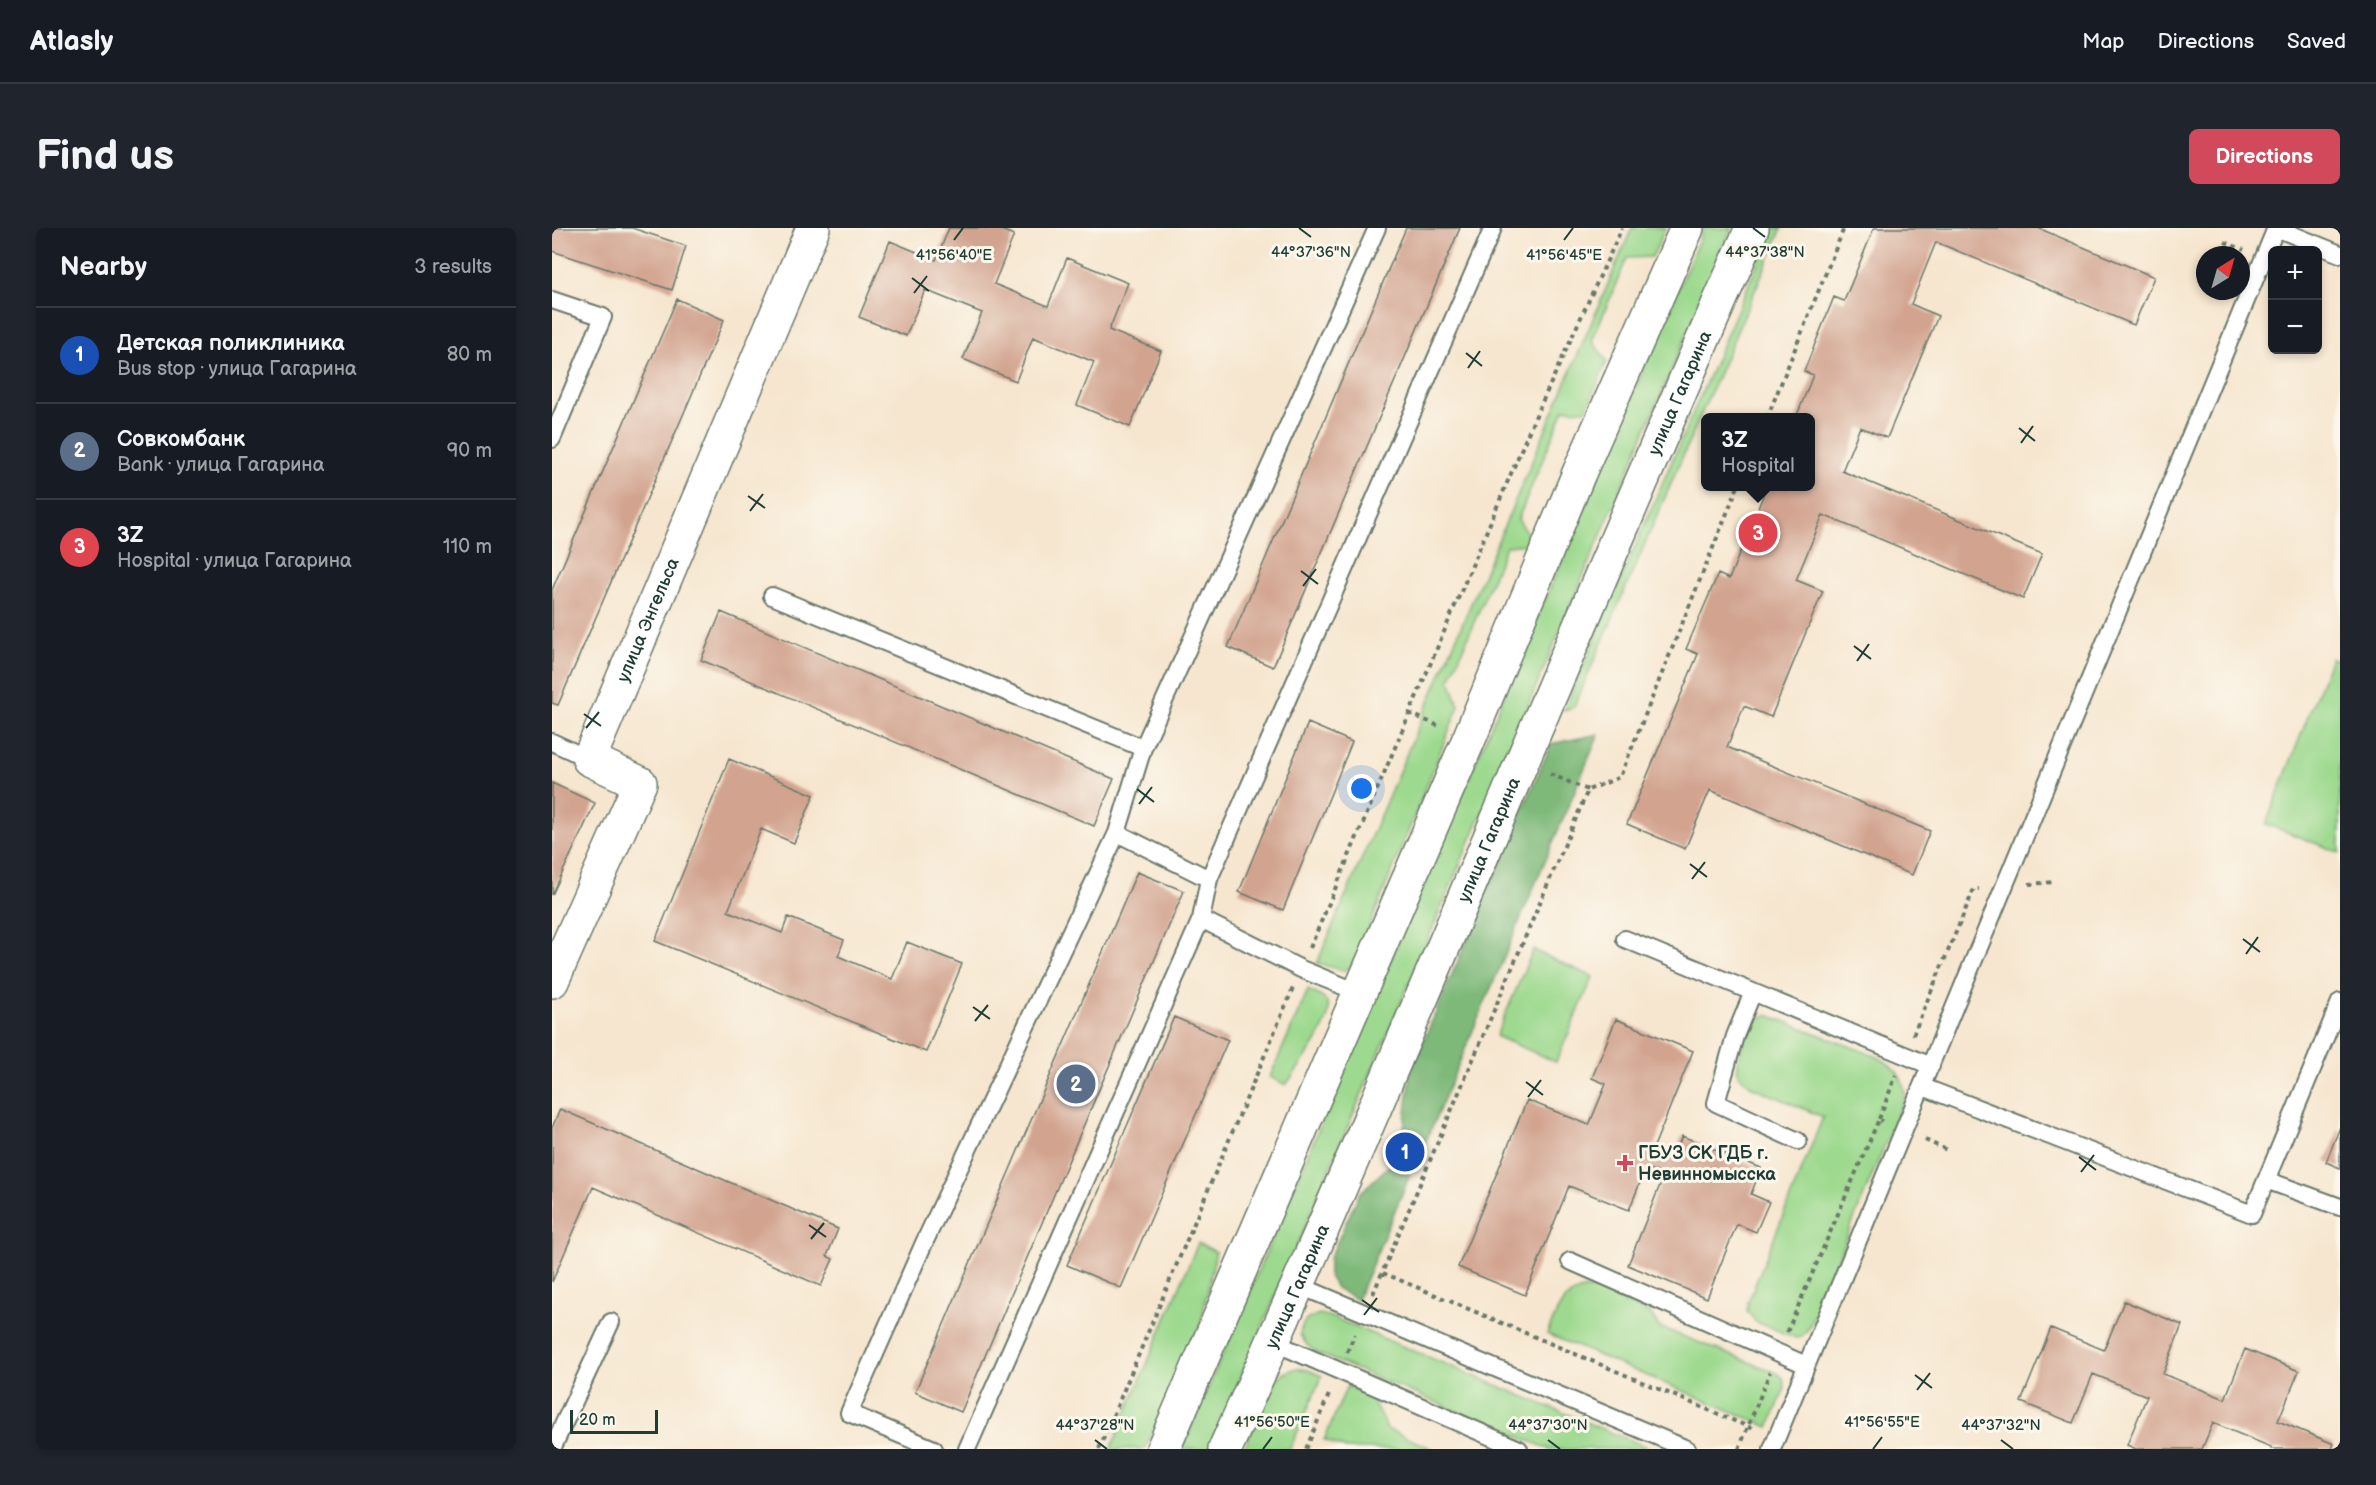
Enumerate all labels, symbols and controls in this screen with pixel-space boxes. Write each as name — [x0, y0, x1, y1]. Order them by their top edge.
text: Atlasly — [30, 25, 113, 58]
text: Map — [2082, 29, 2125, 54]
text: Directions — [2158, 29, 2254, 54]
text: Saved — [2287, 29, 2346, 54]
button: Directions — [2189, 129, 2340, 184]
text: Find us — [36, 131, 174, 182]
text: 44°37'36"N — [1271, 243, 1351, 262]
text: 44°37'38"N — [1725, 243, 1805, 262]
text: 41°56'40"E — [916, 246, 992, 265]
text: 41°56'45"E — [1526, 246, 1602, 265]
north arrow — [2196, 246, 2250, 300]
map controls — [2268, 246, 2322, 354]
button: + — [2268, 246, 2322, 300]
text: Nearby — [60, 252, 147, 283]
text: 3 results — [414, 255, 492, 279]
button: − — [2268, 300, 2322, 354]
street label: улица Гагарина — [1644, 327, 1717, 458]
text: Детская поликлиника — [117, 330, 345, 357]
text: 1 — [75, 343, 84, 367]
text: 80 m — [447, 343, 492, 367]
text: Bus stop · улица Гагарина — [117, 357, 357, 381]
popup — [1701, 413, 1815, 491]
text: Совкомбанк — [117, 426, 245, 453]
text: 3Z — [1721, 427, 1748, 454]
text: 2 — [74, 439, 85, 463]
text: 90 m — [447, 439, 492, 463]
text: Bank · улица Гагарина — [117, 453, 324, 477]
text: Hospital — [1721, 454, 1795, 478]
pin: 3 — [1738, 510, 1778, 556]
text: 3Z — [117, 522, 143, 549]
text: 3 — [74, 535, 85, 559]
text: 110 m — [443, 535, 492, 559]
text: Hospital · улица Гагарина — [117, 549, 352, 573]
street label: улица Энгельса — [613, 554, 684, 685]
your location — [1347, 774, 1376, 803]
street label: улица Гагарина — [1454, 774, 1525, 905]
pin: 2 — [1056, 1062, 1096, 1106]
pin: 1 — [1386, 1130, 1424, 1174]
place label: ГБУЗ СК ГДБ г. Невинномысска — [1638, 1143, 1776, 1185]
marker: ГБУЗ СК ГДБ г. Невинномысска — [1616, 1154, 1634, 1172]
street label: улица Гагарина — [1261, 1221, 1334, 1352]
scale bar — [570, 1407, 658, 1434]
text: 20 m — [579, 1411, 615, 1430]
text: 41°56'50"E — [1234, 1413, 1310, 1432]
text: 41°56'55"E — [1844, 1413, 1920, 1432]
text: 44°37'28"N — [1055, 1416, 1135, 1435]
text: 44°37'30"N — [1508, 1416, 1588, 1435]
text: 44°37'32"N — [1961, 1416, 2041, 1435]

